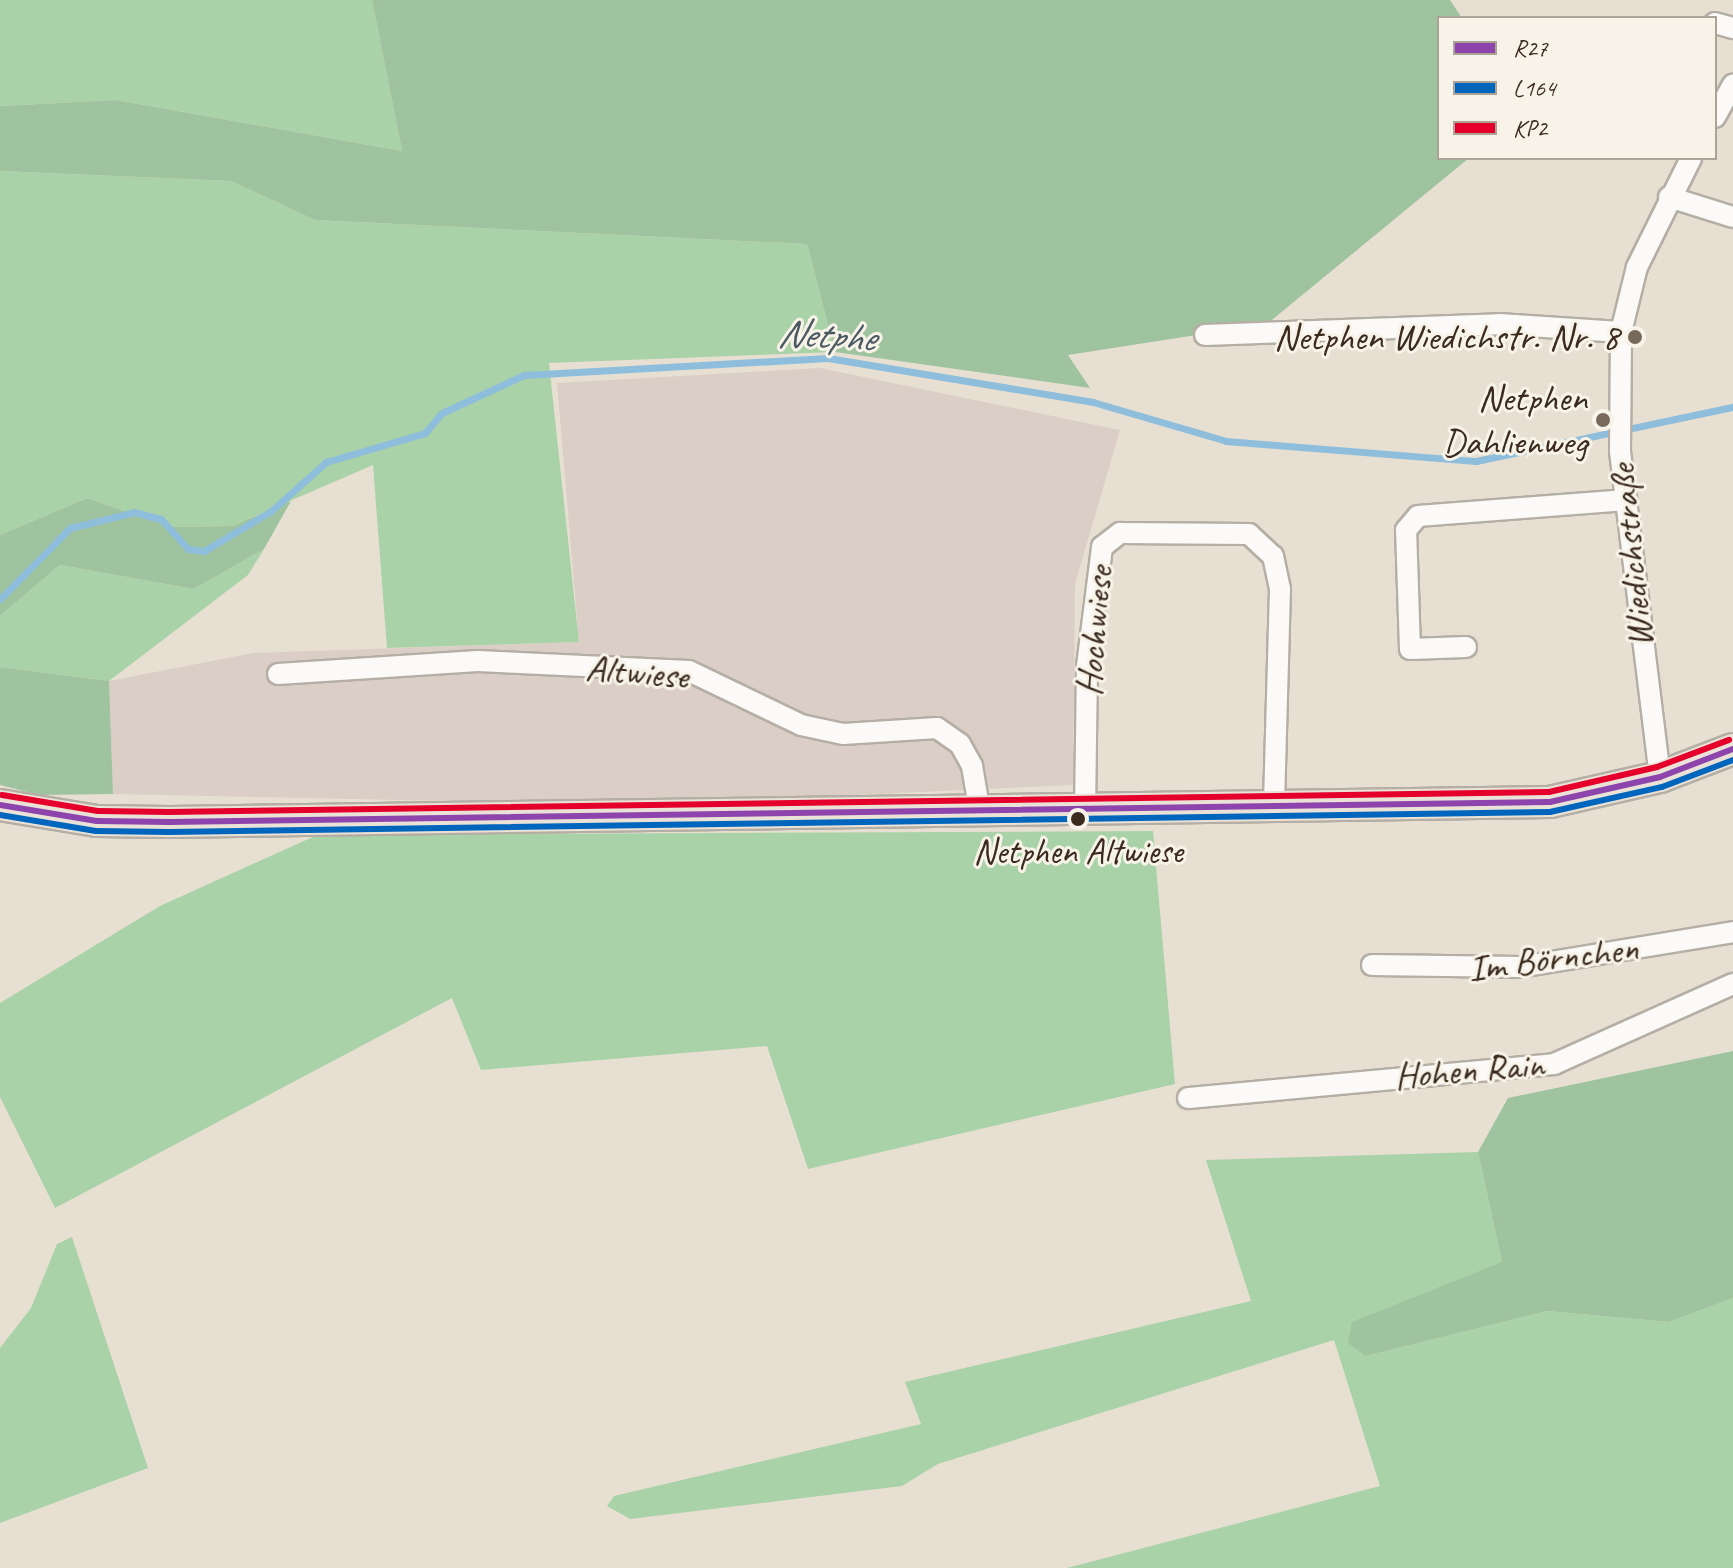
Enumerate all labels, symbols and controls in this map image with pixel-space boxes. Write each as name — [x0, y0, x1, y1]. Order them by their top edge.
legend — [1437, 16, 1717, 160]
text: R27 — [1513, 33, 1548, 63]
text: L164 — [1513, 73, 1556, 103]
text: KP2 — [1513, 113, 1547, 143]
water label: Netphe — [776, 308, 876, 362]
place label: Netphen Wiedichstr. Nr. 8 — [1274, 314, 1619, 360]
marker: Netphen Wiedichstr. Nr. 8 — [1626, 328, 1644, 346]
place label: Netphen Dahlienweg — [1442, 375, 1587, 464]
marker: Netphen Dahlienweg — [1594, 411, 1612, 429]
street label: Wiedichstraße — [1599, 462, 1663, 650]
street label: Hochwiese — [1066, 564, 1122, 698]
street label: Altwiese — [584, 645, 690, 699]
marker: Netphen Altwiese — [1070, 811, 1086, 827]
place label: Netphen Altwiese — [973, 830, 1183, 874]
street label: Im Börnchen — [1465, 925, 1641, 991]
street label: Hohen Rain — [1391, 1041, 1547, 1099]

